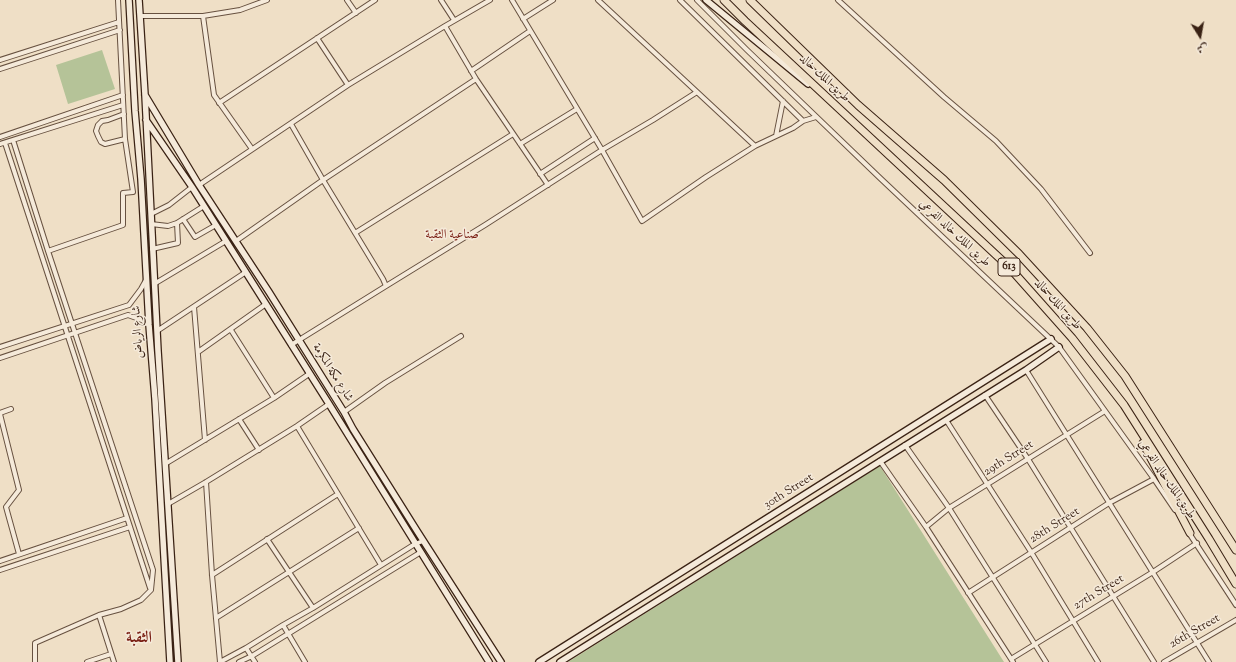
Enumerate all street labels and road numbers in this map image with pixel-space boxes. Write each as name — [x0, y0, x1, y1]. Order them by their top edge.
street label: طريق الملك خالد — [796, 52, 852, 106]
street label: طريق الملك خالد الفرعي — [915, 197, 993, 271]
road number: 613 — [998, 258, 1020, 276]
street label: طريق الملك خالد — [1030, 277, 1084, 333]
street label: شارع الرياض — [130, 305, 148, 359]
street label: شارع مكة المكرمة — [308, 341, 356, 405]
street label: 29th Street — [981, 438, 1037, 480]
street label: طريق الملك خالد الفرعي — [1134, 438, 1198, 522]
street label: 30th Street — [762, 471, 816, 513]
street label: 28th Street — [1027, 505, 1083, 547]
street label: 27th Street — [1071, 572, 1127, 614]
street label: 26th Street — [1167, 612, 1223, 652]

